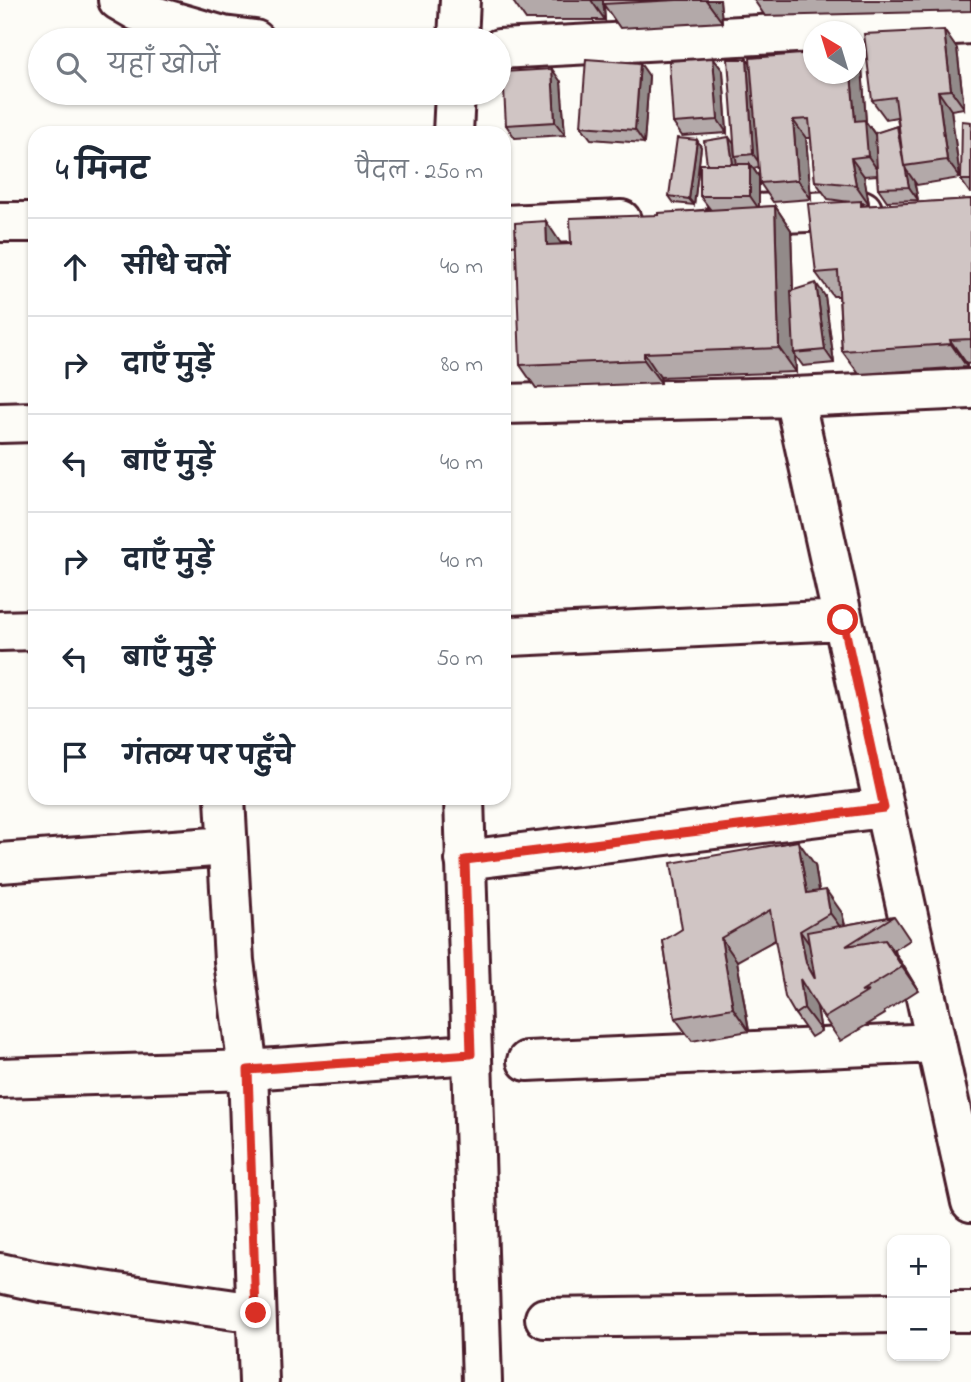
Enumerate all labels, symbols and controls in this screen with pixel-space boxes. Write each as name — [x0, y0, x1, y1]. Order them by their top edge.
north arrow — [803, 21, 866, 84]
search box — [28, 28, 511, 105]
icon: search — [52, 48, 90, 86]
text: यहाँ खोजें — [108, 48, 220, 86]
text: 4 मिनट — [56, 150, 149, 194]
text: पैदल · 250 m — [355, 156, 483, 189]
icon: ahead — [56, 248, 94, 286]
text: सीधे चलें — [123, 249, 229, 287]
text: 40 m — [440, 251, 483, 284]
icon: right — [56, 346, 94, 384]
text: दाएँ मुड़ें — [123, 347, 213, 385]
text: 80 m — [441, 349, 483, 382]
icon: left — [56, 444, 94, 482]
text: बाएँ मुड़ें — [123, 445, 214, 483]
text: 40 m — [440, 447, 483, 480]
icon: right — [56, 542, 94, 580]
text: दाएँ मुड़ें — [123, 543, 213, 581]
text: 40 m — [440, 545, 483, 578]
route start — [827, 604, 858, 635]
icon: left — [56, 640, 94, 678]
text: बाएँ मुड़ें — [123, 641, 214, 679]
text: 50 m — [436, 643, 483, 676]
icon: arrive — [56, 738, 94, 776]
text: गंतव्य पर पहुँचे — [123, 739, 294, 777]
map controls — [887, 1235, 950, 1361]
button: + — [887, 1235, 950, 1298]
route end — [240, 1297, 271, 1328]
button: − — [887, 1298, 950, 1361]

